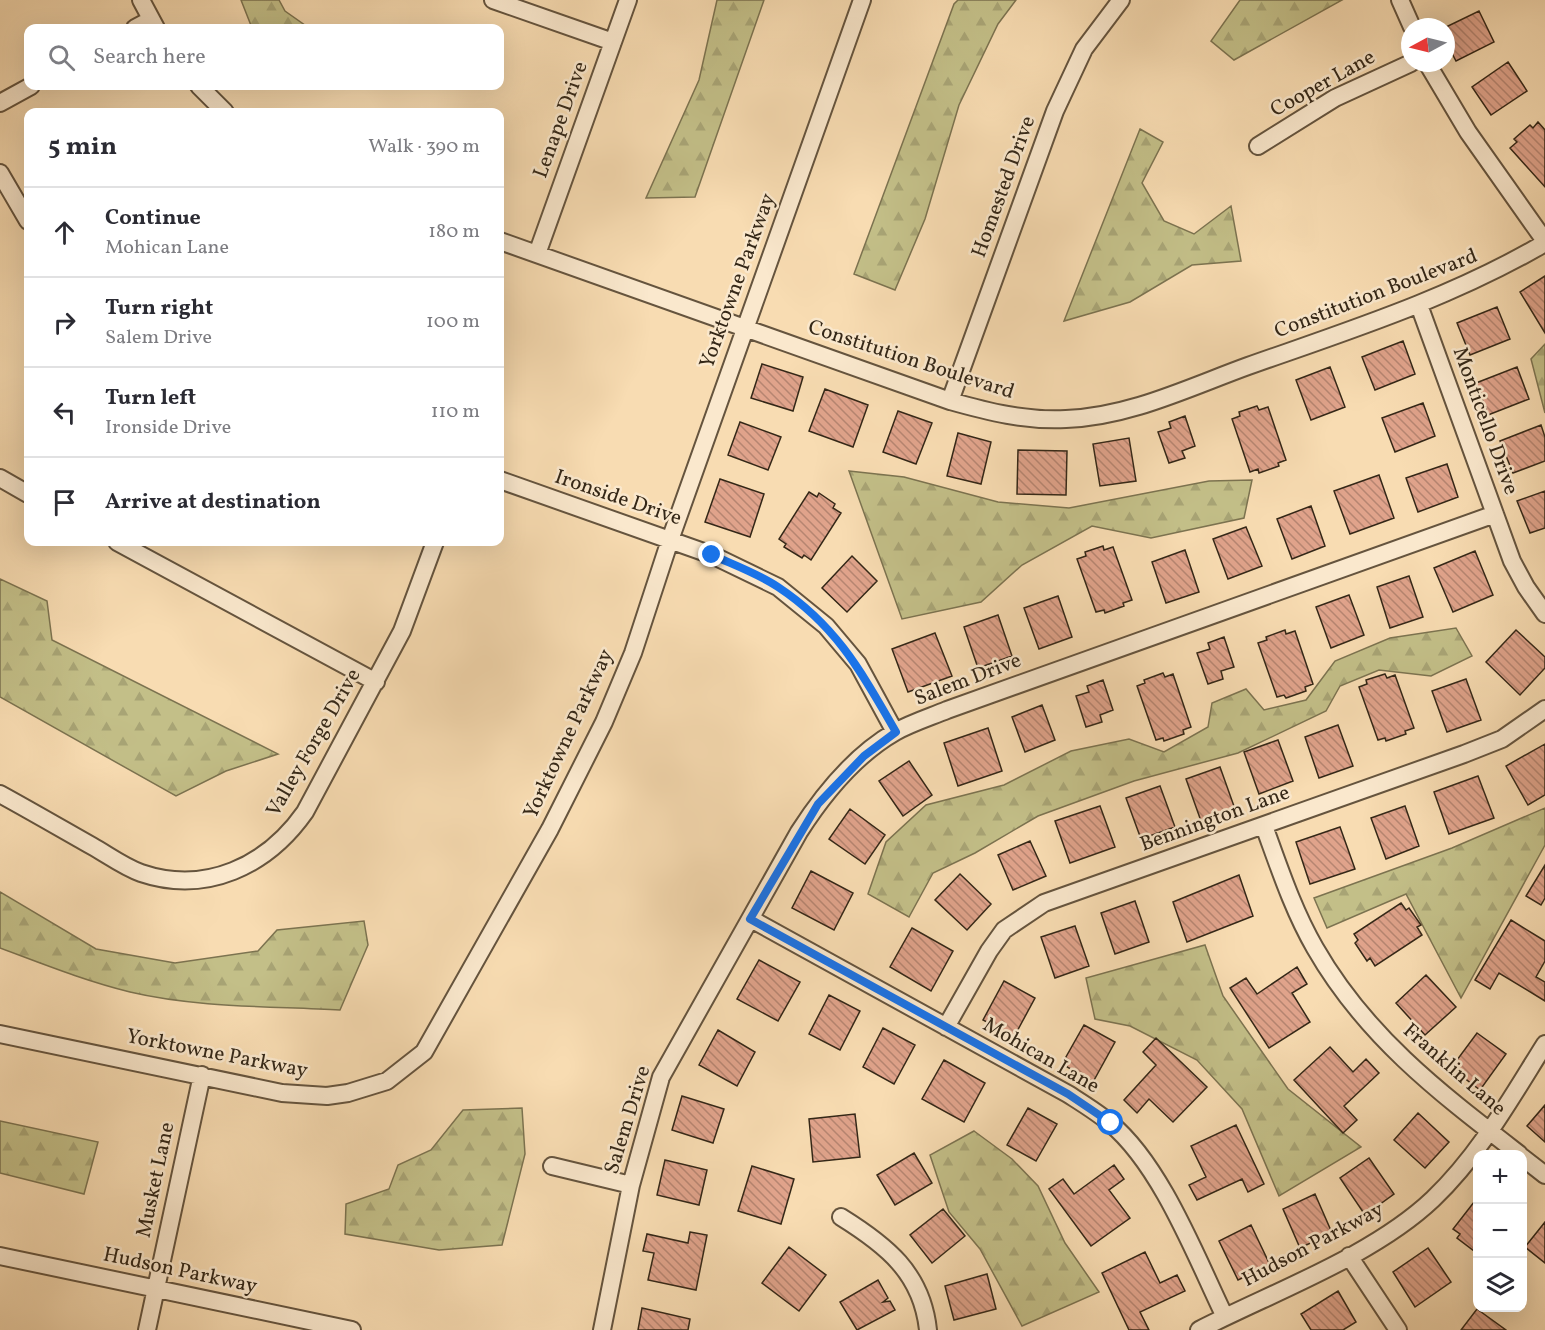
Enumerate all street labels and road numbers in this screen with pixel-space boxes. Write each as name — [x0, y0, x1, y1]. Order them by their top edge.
street label: Cooper Lane — [1265, 43, 1381, 125]
street label: Lenape Drive — [526, 58, 596, 182]
street label: Homested Drive — [965, 112, 1043, 262]
street label: Yorktowne Parkway — [693, 189, 783, 372]
street label: Constitution Boulevard — [1270, 242, 1482, 346]
street label: Constitution Boulevard — [804, 313, 1018, 407]
street label: Monticello Drive — [1445, 343, 1525, 499]
street label: Ironside Drive — [551, 463, 685, 533]
street label: Yorktowne Parkway — [517, 644, 621, 824]
street label: Salem Drive — [910, 646, 1026, 714]
street label: Valley Forge Drive — [260, 663, 368, 823]
street label: Bennington Lane — [1136, 778, 1294, 860]
street label: Mohican Lane — [977, 1011, 1105, 1101]
street label: Franklin Lane — [1396, 1017, 1512, 1123]
street label: Yorktowne Parkway — [124, 1022, 311, 1086]
street label: Salem Drive — [598, 1062, 658, 1178]
street label: Musket Lane — [130, 1120, 182, 1240]
street label: Hudson Parkway — [1237, 1195, 1390, 1295]
street label: Hudson Parkway — [100, 1241, 260, 1302]

